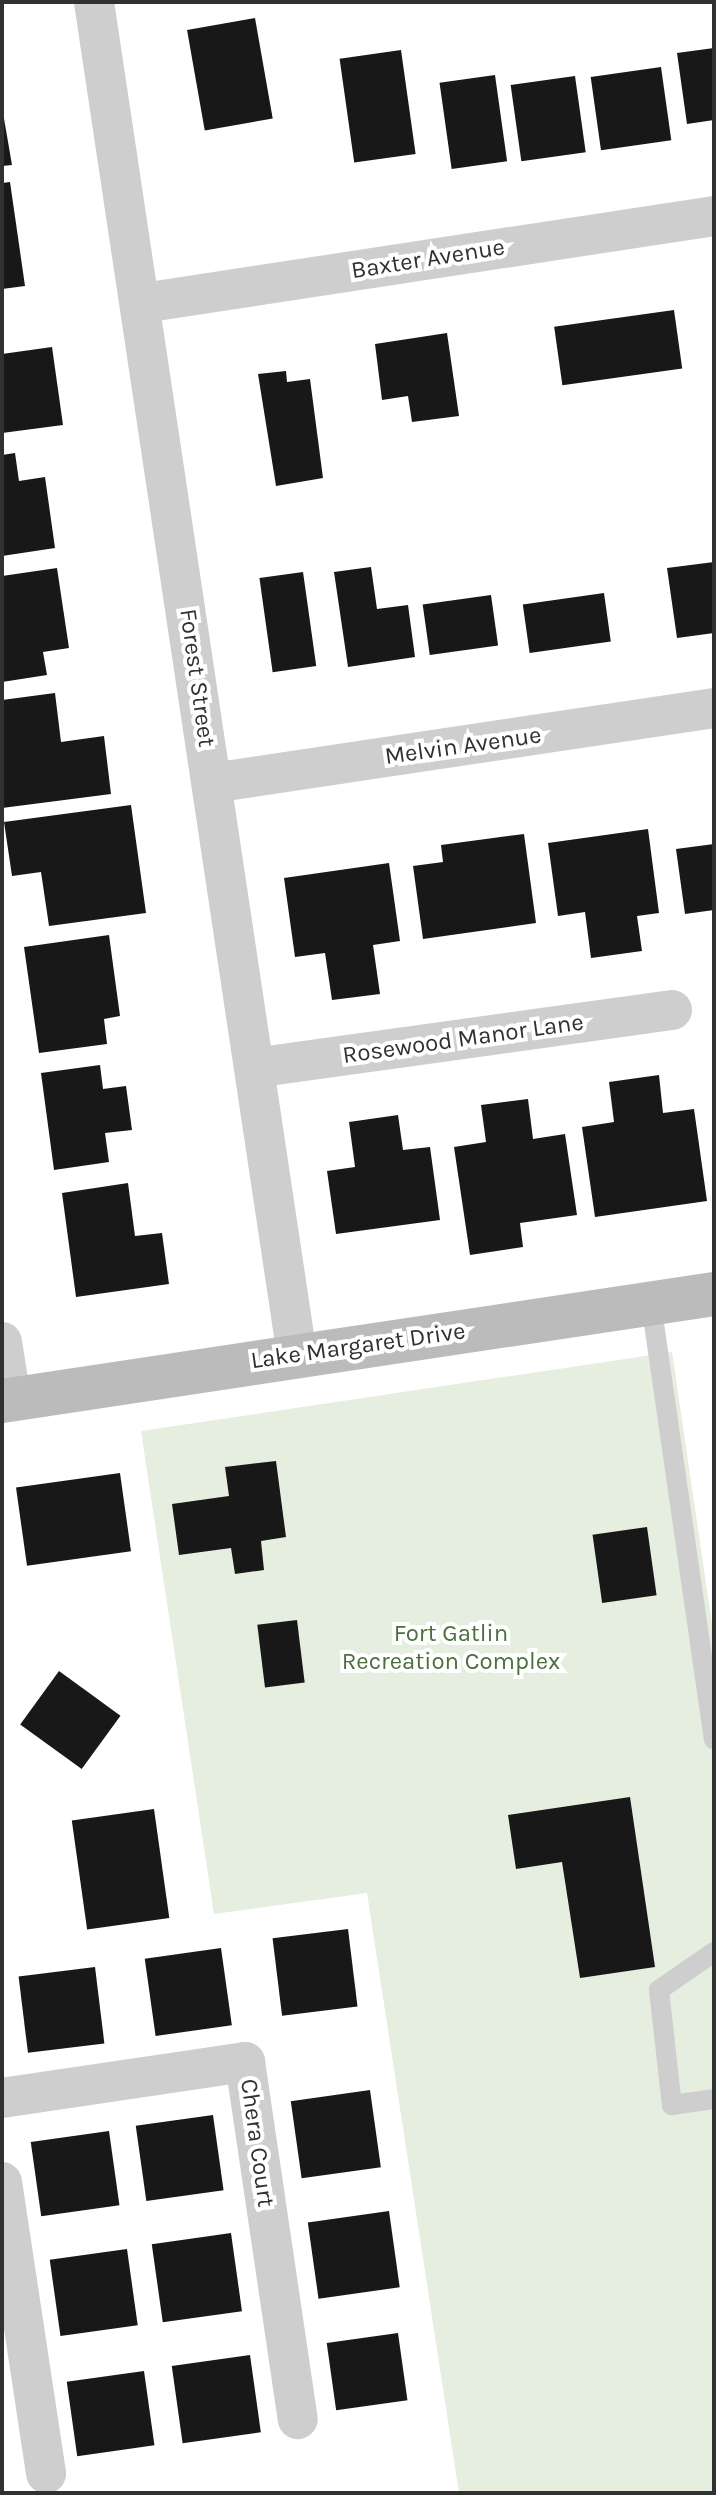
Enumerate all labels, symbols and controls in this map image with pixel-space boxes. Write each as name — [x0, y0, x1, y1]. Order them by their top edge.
street label: Baxter Avenue — [349, 233, 507, 285]
street label: Forest Street — [173, 607, 221, 749]
street label: Melvin Avenue — [383, 721, 543, 771]
street label: Rosewood Manor Lane — [341, 1008, 585, 1070]
street label: Lake Margaret Drive — [249, 1317, 467, 1375]
park label: Fort Gatlin Recreation Complex — [342, 1620, 560, 1676]
street label: Chera Court — [234, 2077, 280, 2209]

